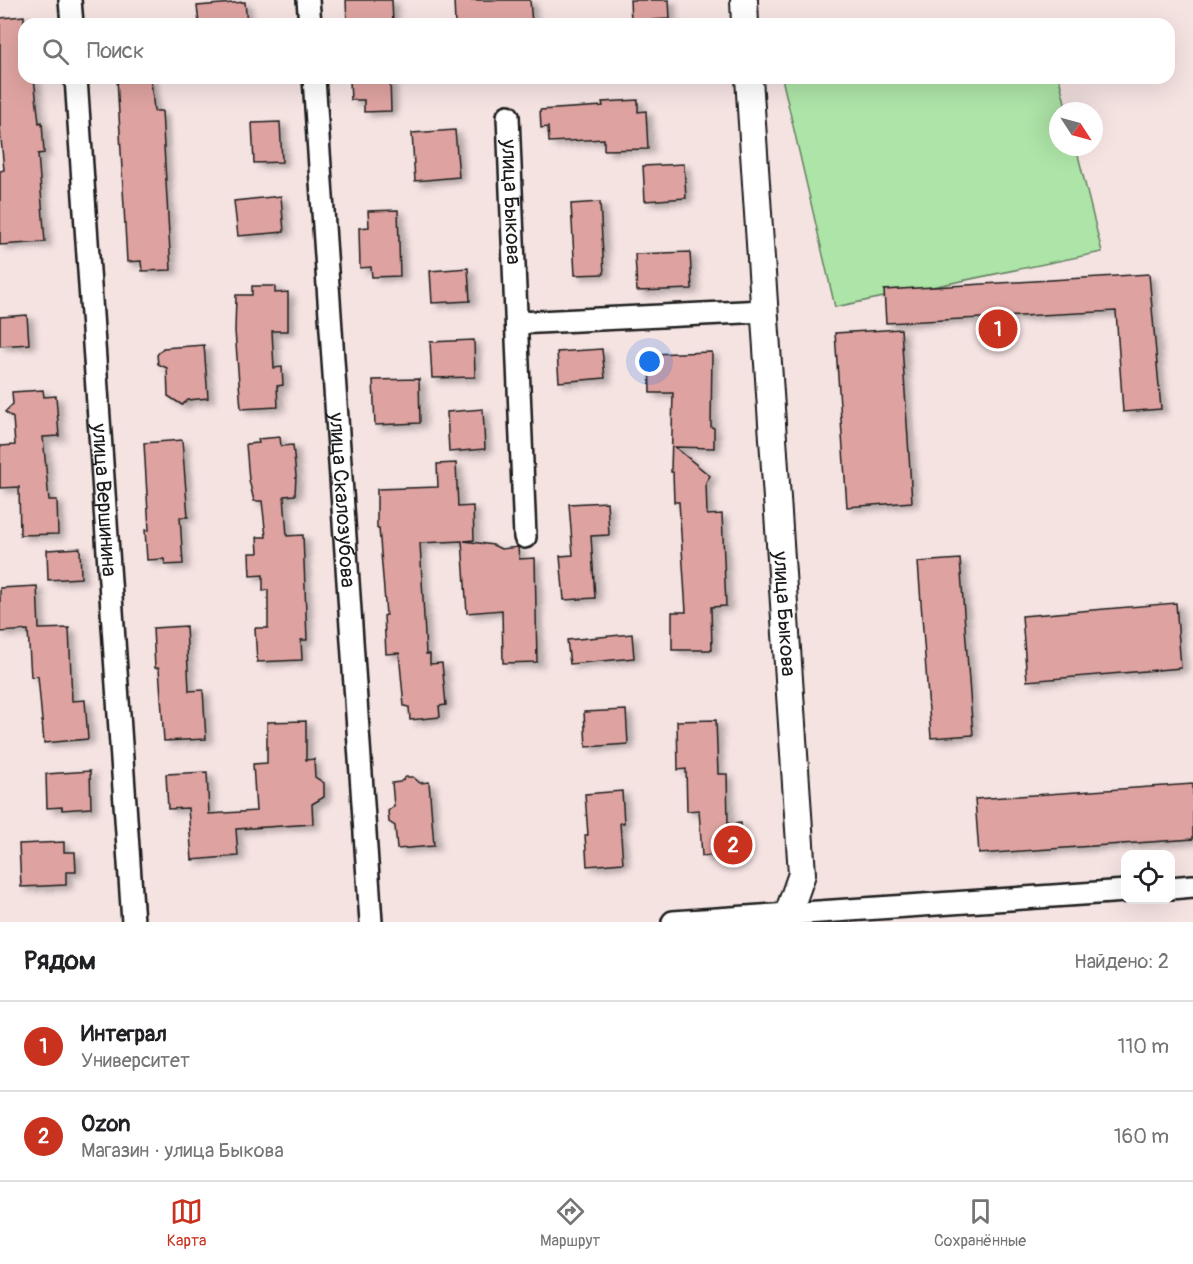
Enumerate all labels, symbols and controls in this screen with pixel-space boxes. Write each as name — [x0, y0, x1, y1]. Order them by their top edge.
search box — [18, 18, 1175, 84]
icon: search — [39, 35, 72, 68]
text: Поиск — [87, 37, 144, 65]
north arrow — [1049, 102, 1103, 156]
street label: улица Быкова — [495, 138, 527, 265]
pin: 1 — [978, 306, 1018, 352]
your location — [635, 347, 664, 376]
street label: улица Скалозубова — [323, 411, 361, 588]
street label: улица Вершинина — [85, 422, 123, 577]
street label: улица Быкова — [766, 549, 802, 677]
pin: 2 — [714, 822, 752, 868]
map controls — [1121, 850, 1175, 904]
button: locate — [1121, 850, 1175, 904]
text: Рядом — [24, 945, 96, 977]
text: Найдено: 2 — [1074, 949, 1169, 974]
text: Интеграл — [81, 1020, 167, 1048]
text: 1 — [40, 1034, 47, 1059]
text: 110 m — [1118, 1034, 1169, 1059]
text: Университет — [81, 1048, 190, 1073]
text: Ozon — [81, 1110, 130, 1138]
text: 2 — [38, 1124, 49, 1149]
text: 160 m — [1114, 1124, 1169, 1149]
text: Магазин · улица Быкова — [81, 1138, 284, 1163]
tab: Карта — [167, 1195, 206, 1251]
tab: Маршрут — [540, 1195, 600, 1251]
tab: Сохранённые — [934, 1195, 1026, 1251]

